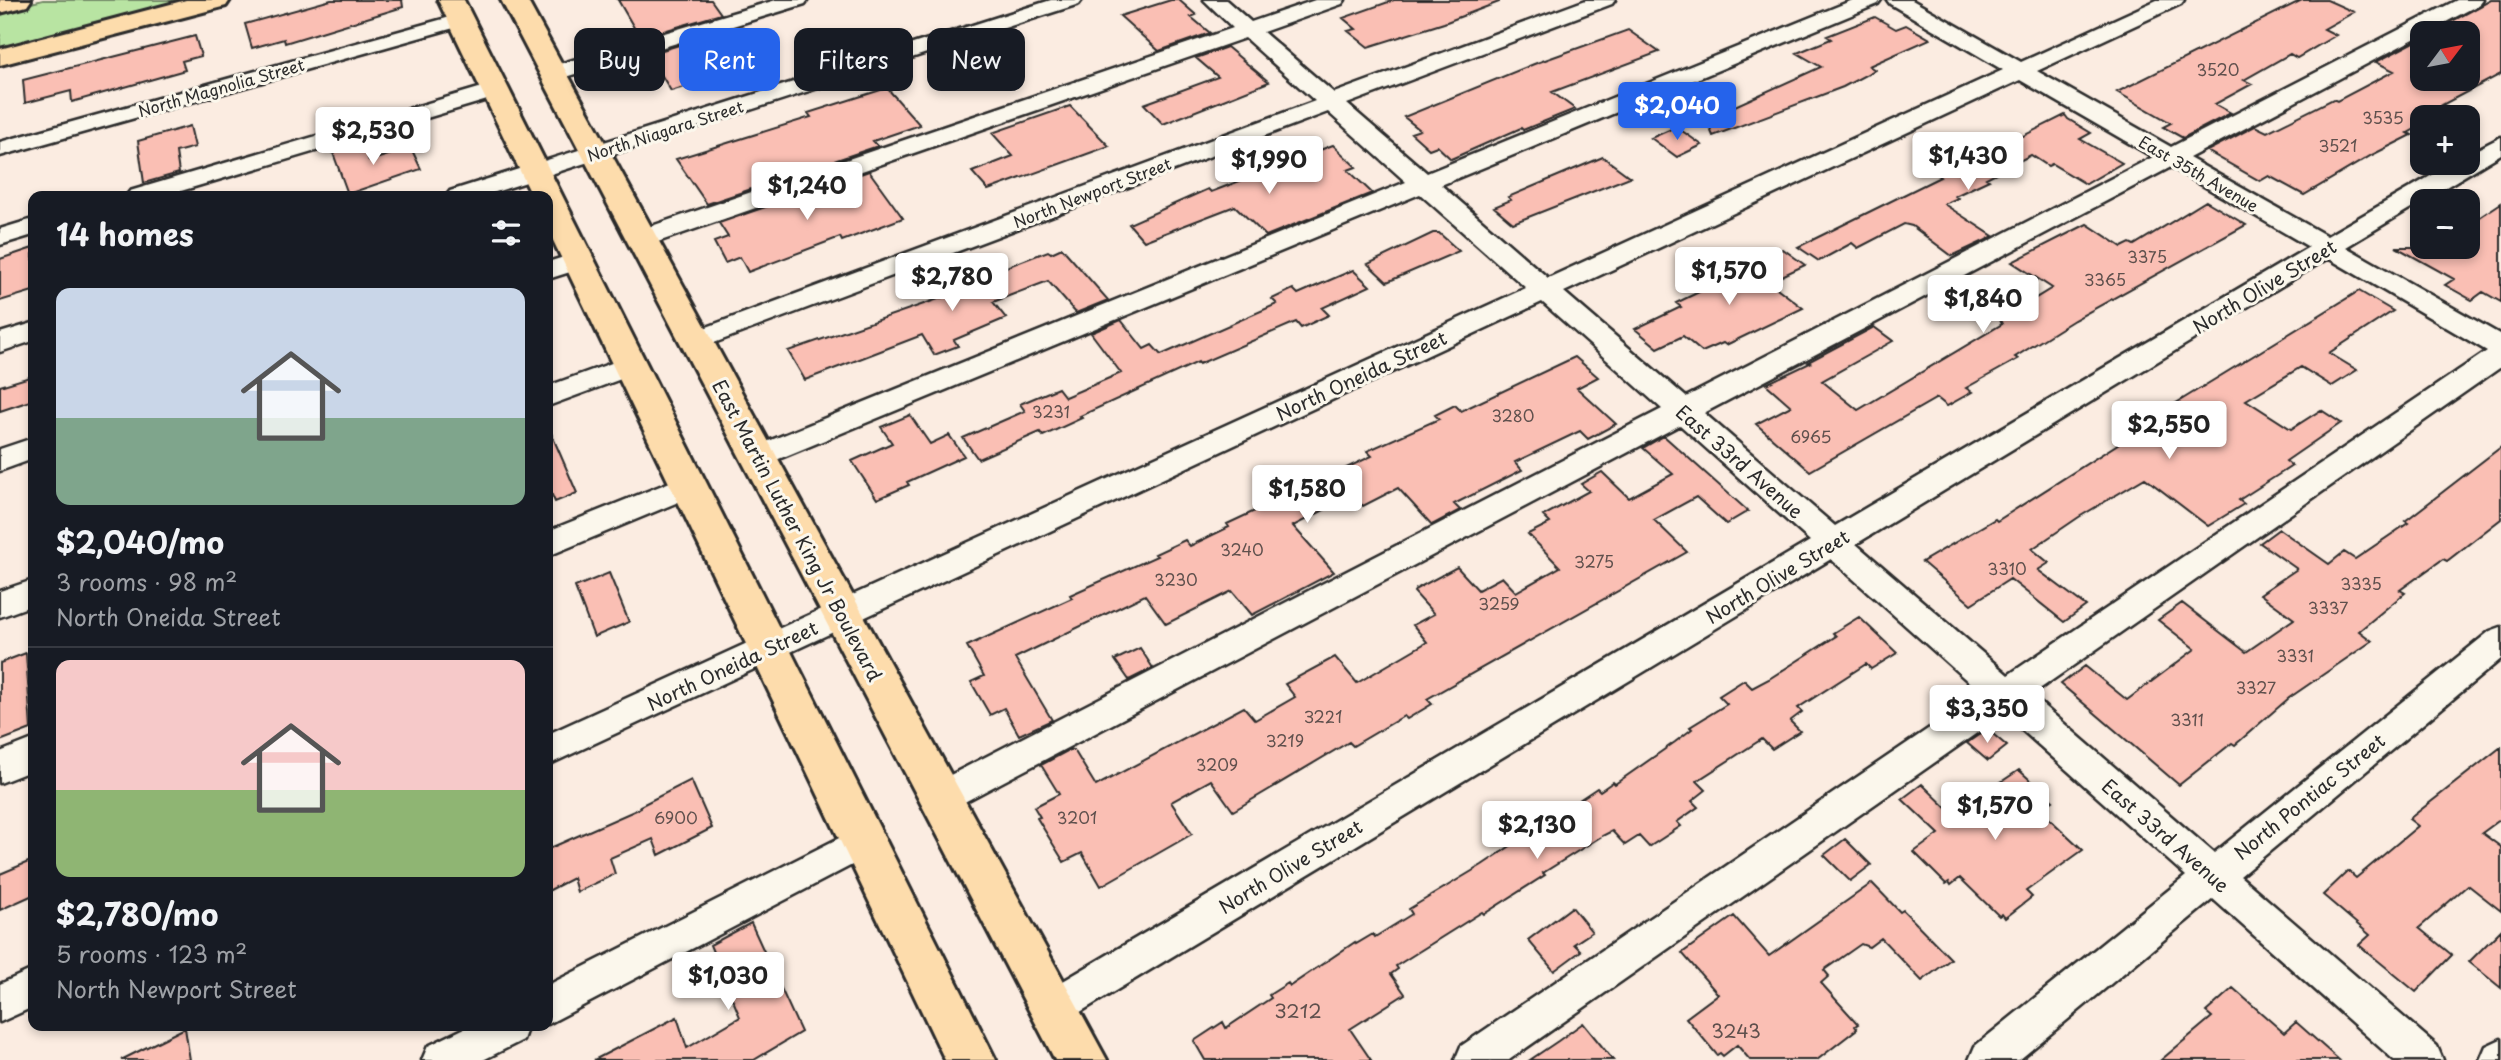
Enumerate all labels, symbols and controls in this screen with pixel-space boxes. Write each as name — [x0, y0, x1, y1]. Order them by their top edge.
north arrow — [2410, 21, 2480, 91]
map controls — [2410, 21, 2480, 259]
chip: Buy — [574, 28, 665, 91]
chip: Rent — [679, 28, 780, 91]
chip: Filters — [794, 28, 913, 91]
chip: New — [927, 28, 1025, 91]
street label: North Magnolia Street — [135, 52, 307, 122]
house number: 3520 — [2197, 57, 2239, 81]
pin: $2,040 — [1620, 82, 1734, 142]
text: $2,040 — [1634, 87, 1720, 122]
street label: North Niagara Street — [584, 93, 747, 167]
house number: 3535 — [2362, 105, 2404, 129]
button: + — [2410, 105, 2480, 175]
pin: $2,530 — [316, 108, 430, 167]
text: $2,530 — [331, 112, 415, 147]
street label: East 35th Avenue — [2135, 129, 2263, 217]
pin: $1,430 — [1911, 132, 2025, 192]
house number: 3521 — [2319, 133, 2357, 157]
pin: $1,990 — [1212, 136, 1326, 196]
text: $1,430 — [1928, 137, 2008, 172]
text: $1,990 — [1231, 141, 1307, 176]
street label: North Newport Street — [1010, 151, 1175, 233]
pin: $1,240 — [750, 162, 864, 222]
text: $1,240 — [767, 167, 847, 202]
button: − — [2410, 189, 2480, 259]
text: 14 homes — [56, 211, 194, 256]
icon: filters — [487, 214, 525, 252]
street label: North Olive Street — [2187, 232, 2341, 340]
house number: 3375 — [2127, 244, 2167, 268]
pin: $1,570 — [1672, 247, 1786, 307]
text: $1,570 — [1691, 252, 1767, 287]
pin: $2,780 — [895, 254, 1009, 313]
text: $2,780 — [911, 258, 993, 293]
house number: 3365 — [2084, 267, 2126, 291]
pin: $1,840 — [1926, 276, 2040, 335]
text: $1,840 — [1944, 280, 2022, 315]
street label: North Oneida Street — [1271, 323, 1451, 427]
icon: home — [228, 333, 354, 459]
street label: East Martin Luther King Jr Boulevard — [706, 374, 890, 686]
street label: East 33rd Avenue — [1670, 398, 1810, 524]
house number: 3231 — [1032, 399, 1070, 423]
pin: $2,550 — [2112, 402, 2226, 461]
house number: 3280 — [1492, 403, 1534, 427]
text: $2,550 — [2128, 406, 2210, 441]
house number: 6965 — [1791, 424, 1831, 448]
pin: $1,580 — [1250, 466, 1364, 525]
text: $1,580 — [1268, 470, 1346, 505]
text: $2,040/mo — [56, 519, 224, 564]
street label: North Olive Street — [1700, 522, 1854, 630]
house number: 3240 — [1220, 537, 1264, 561]
house number: 3275 — [1574, 549, 1614, 573]
house number: 3310 — [1987, 556, 2027, 580]
text: 3 rooms · 98 m² — [56, 564, 237, 599]
house number: 3230 — [1154, 567, 1198, 591]
house number: 3335 — [2340, 571, 2382, 595]
house number: 3259 — [1478, 591, 1520, 615]
house number: 3337 — [2308, 595, 2348, 619]
text: North Oneida Street — [56, 599, 281, 634]
street label: North Oneida Street — [642, 613, 822, 717]
house number: 3331 — [2276, 643, 2314, 667]
house number: 3327 — [2236, 675, 2276, 699]
pin: $3,350 — [1930, 686, 2044, 745]
text: $3,350 — [1946, 690, 2028, 725]
house number: 3221 — [1304, 704, 1342, 728]
icon: home — [228, 705, 354, 831]
house number: 3311 — [2170, 707, 2204, 731]
street label: North Pontiac Street — [2227, 726, 2391, 866]
house number: 3219 — [1266, 728, 1304, 752]
house number: 3209 — [1196, 752, 1238, 776]
street label: East 33rd Avenue — [2096, 772, 2236, 898]
pin: $1,570 — [1938, 782, 2052, 842]
text: $1,570 — [1957, 787, 2033, 822]
pin: $2,130 — [1480, 802, 1594, 861]
house number: 6900 — [654, 805, 698, 829]
house number: 3201 — [1057, 805, 1097, 829]
text: $2,130 — [1498, 806, 1576, 841]
street label: North Olive Street — [1213, 812, 1367, 920]
text: $2,780/mo — [56, 891, 218, 936]
text: 5 rooms · 123 m² — [56, 936, 247, 971]
pin: $1,030 — [671, 953, 785, 1012]
text: $1,030 — [688, 957, 768, 992]
text: North Newport Street — [56, 971, 297, 1006]
house number: 3212 — [1274, 996, 1322, 1024]
house number: 3243 — [1711, 1016, 1761, 1044]

